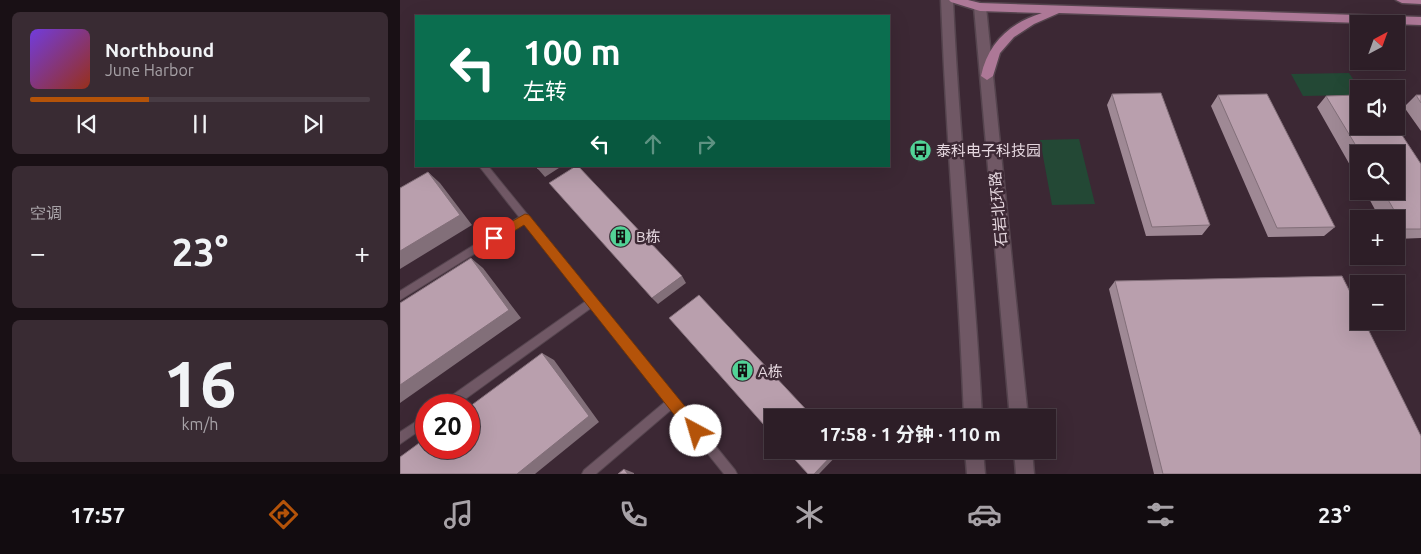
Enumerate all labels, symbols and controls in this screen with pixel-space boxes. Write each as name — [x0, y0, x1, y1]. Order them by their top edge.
north arrow — [1350, 15, 1405, 70]
map controls — [1350, 15, 1405, 330]
text: 100 m — [523, 32, 621, 72]
icon: left — [440, 35, 505, 100]
text: Northbound — [105, 39, 214, 61]
text: June Harbor — [105, 61, 194, 79]
text: 左转 — [523, 78, 567, 103]
button: sound — [1350, 80, 1405, 135]
icon: previous — [73, 110, 101, 138]
icon: pause — [186, 110, 214, 138]
icon: next — [299, 110, 327, 138]
icon: left — [586, 130, 614, 158]
icon: ahead — [639, 130, 667, 158]
icon: right — [692, 130, 720, 158]
bus stop icon: 泰科电子科技园 — [908, 138, 932, 162]
place label: 泰科电子科技园 — [936, 142, 1041, 159]
button: search — [1350, 145, 1405, 200]
street label: 石岩北环路 — [986, 171, 1010, 247]
text: 空调 — [30, 204, 62, 222]
button: + — [1350, 210, 1405, 265]
pin — [473, 217, 515, 259]
icon: arrive — [480, 224, 508, 252]
building icon: B栋 — [608, 224, 632, 248]
place label: B栋 — [636, 228, 661, 245]
text: 23° — [172, 231, 228, 273]
text: − — [30, 237, 46, 268]
text: + — [354, 237, 370, 268]
button: − — [1350, 275, 1405, 330]
text: 16 — [163, 346, 237, 419]
building icon: A栋 — [730, 359, 754, 383]
place label: A栋 — [758, 363, 783, 380]
speed limit sign: 20 — [415, 394, 480, 459]
position arrow — [669, 404, 721, 456]
text: km/h — [182, 415, 218, 433]
text: 17:58 · 1 分钟 · 110 m — [819, 423, 1001, 445]
icon: directions — [266, 497, 301, 532]
icon: music — [441, 497, 476, 532]
icon: phone — [616, 497, 651, 532]
icon: climate — [792, 497, 827, 532]
icon: car — [967, 497, 1002, 532]
icon: filters — [1143, 497, 1178, 532]
text: 17:57 — [70, 502, 125, 527]
text: 23° — [1318, 502, 1351, 527]

